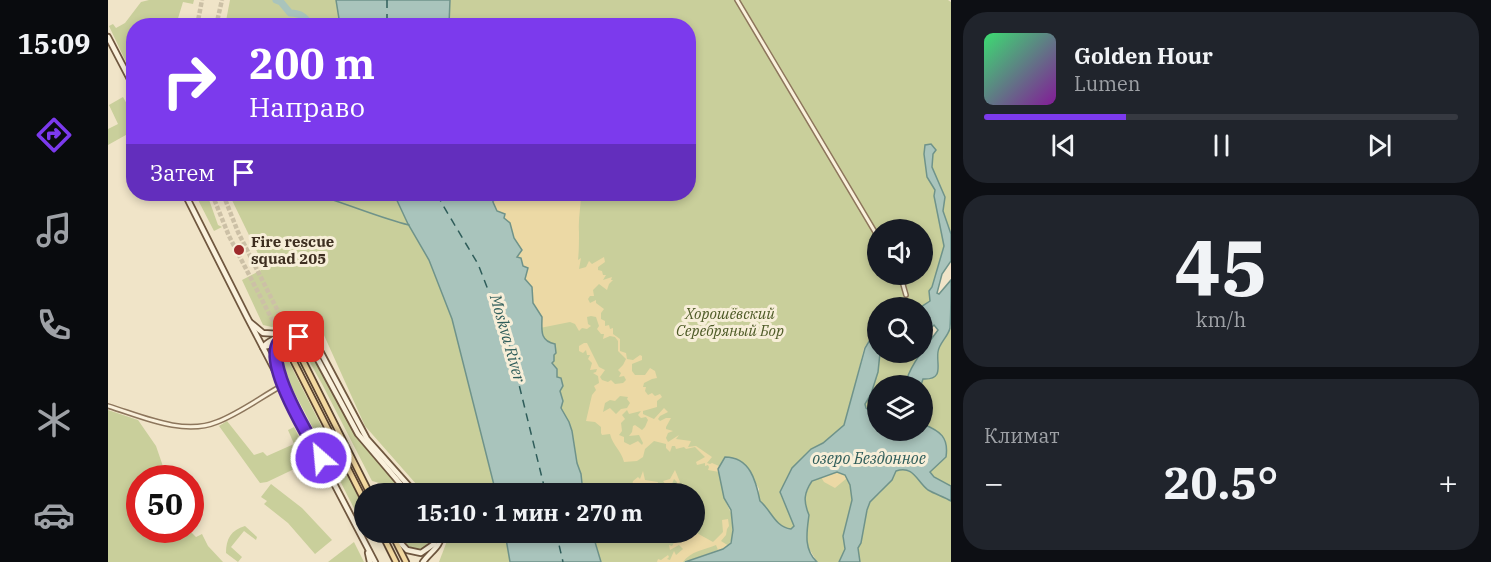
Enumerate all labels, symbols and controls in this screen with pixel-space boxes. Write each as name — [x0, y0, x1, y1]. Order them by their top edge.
text: 15:09 — [18, 26, 90, 61]
text: 200 m — [249, 36, 375, 91]
text: Golden Hour — [1074, 41, 1213, 70]
icon: right — [150, 42, 228, 120]
text: Lumen — [1074, 70, 1141, 97]
text: Направо — [249, 89, 365, 124]
icon: directions — [33, 114, 75, 156]
icon: previous — [1047, 129, 1080, 162]
icon: pause — [1205, 129, 1238, 162]
icon: next — [1363, 129, 1396, 162]
icon: arrive — [227, 156, 260, 189]
text: Затем — [150, 158, 215, 187]
icon: music — [33, 209, 75, 251]
text: 45 — [1174, 216, 1268, 317]
map controls — [867, 219, 933, 441]
button: sound — [867, 219, 933, 285]
place label: Fire rescue squad 205 — [251, 232, 334, 268]
marker: Fire rescue squad 205 — [232, 243, 246, 257]
water label: Moskva River — [486, 291, 530, 385]
button: search — [867, 297, 933, 363]
icon: phone — [33, 304, 75, 346]
park label: Хорошёвский Серебряный Бор — [676, 304, 784, 340]
text: km/h — [1196, 306, 1246, 333]
pin — [273, 311, 324, 362]
icon: arrive — [282, 320, 315, 353]
button: layers — [867, 375, 933, 441]
icon: climate — [33, 399, 75, 441]
text: Климат — [984, 422, 1060, 449]
position arrow — [289, 426, 353, 490]
water label: озеро Бездонное — [812, 448, 926, 468]
text: 20.5° — [1164, 453, 1278, 511]
text: − — [984, 461, 1004, 504]
text: + — [1438, 461, 1458, 504]
speed limit sign: 50 — [126, 465, 204, 543]
icon: car — [33, 494, 75, 536]
text: 15:10 · 1 мин · 270 m — [416, 498, 643, 527]

